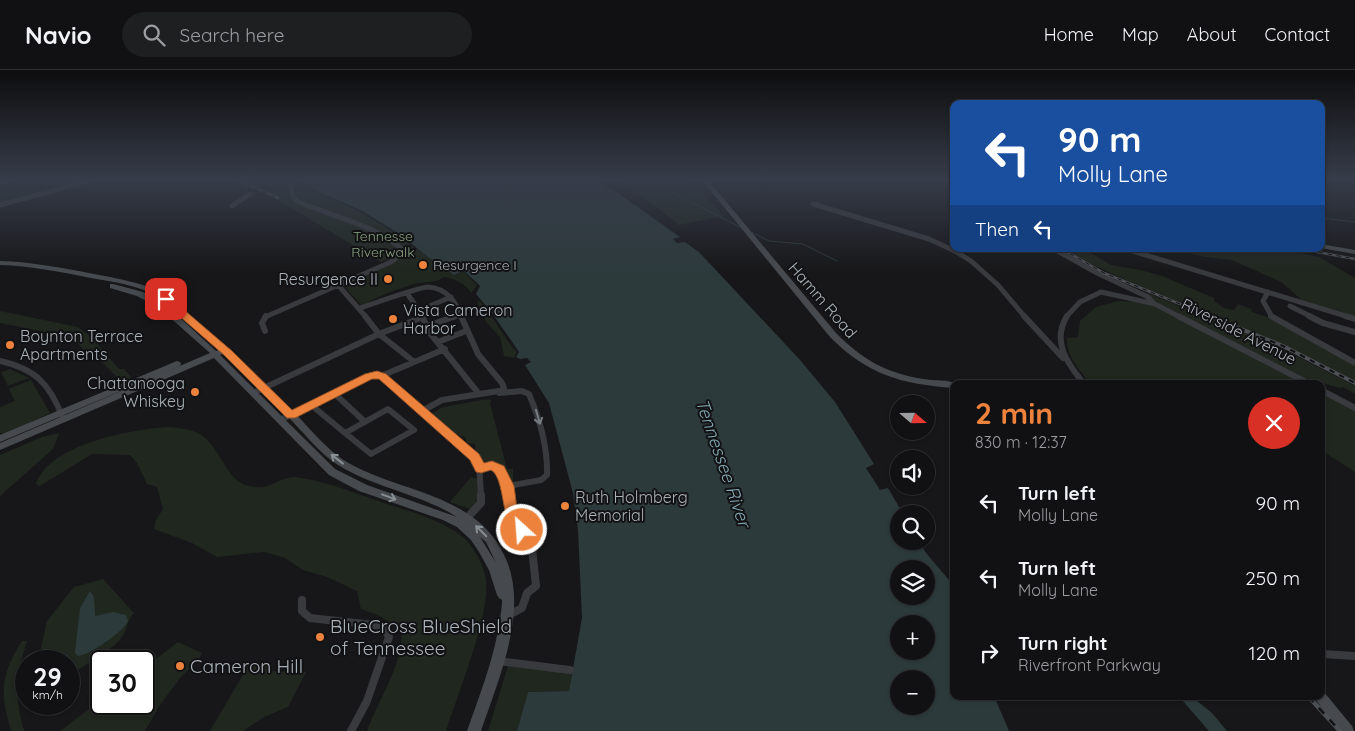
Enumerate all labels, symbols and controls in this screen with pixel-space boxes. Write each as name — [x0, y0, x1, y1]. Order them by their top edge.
search box — [122, 12, 472, 57]
text: Navio — [25, 20, 92, 50]
icon: search — [140, 21, 168, 49]
text: Search here — [180, 23, 284, 47]
text: Home — [1044, 23, 1094, 46]
text: Map — [1122, 23, 1159, 46]
text: About — [1187, 23, 1237, 46]
text: Contact — [1265, 23, 1330, 46]
text: 90 m — [1058, 117, 1141, 161]
icon: left — [975, 120, 1040, 185]
text: Molly Lane — [1058, 160, 1168, 188]
icon: left — [1029, 215, 1057, 243]
text: Then — [975, 217, 1019, 241]
park label: Tennesse Riverwalk — [351, 227, 415, 261]
place label: Resurgence I — [433, 256, 517, 274]
street label: Hamm Road — [784, 258, 862, 342]
marker: Resurgence I — [417, 259, 429, 271]
place label: Resurgence II — [278, 269, 378, 289]
marker: Resurgence II — [382, 273, 394, 285]
pin — [145, 278, 187, 320]
icon: arrive — [152, 285, 180, 313]
street label: Riverside Avenue — [1178, 293, 1300, 369]
place label: Vista Cameron Harbor — [403, 300, 513, 338]
marker: Vista Cameron Harbor — [387, 313, 399, 325]
place label: Boynton Terrace Apartments — [20, 326, 143, 364]
marker: Boynton Terrace Apartments — [4, 339, 16, 351]
place label: Chattanooga Whiskey — [87, 373, 185, 411]
marker: Chattanooga Whiskey — [189, 386, 201, 398]
text: 2 min — [975, 394, 1053, 432]
north arrow — [890, 395, 935, 440]
map controls — [890, 395, 935, 715]
water label: Tennessee River — [691, 396, 757, 532]
button: close — [1248, 397, 1300, 449]
one-way arrow — [533, 409, 543, 425]
text: 830 m · 12:37 — [975, 432, 1067, 452]
button: sound — [890, 450, 935, 495]
one-way arrow — [331, 454, 344, 465]
text: Turn left — [1018, 481, 1096, 505]
place label: Ruth Holmberg Memorial — [575, 487, 688, 525]
icon: left — [975, 489, 1003, 517]
text: 90 m — [1256, 491, 1300, 515]
one-way arrow — [381, 493, 396, 502]
marker: Ruth Holmberg Memorial — [559, 500, 571, 512]
position arrow — [495, 503, 547, 555]
button: search — [890, 505, 935, 550]
text: Molly Lane — [1018, 505, 1098, 525]
one-way arrow — [475, 525, 488, 537]
text: Turn left — [1018, 556, 1096, 580]
button: layers — [890, 560, 935, 605]
icon: left — [975, 564, 1003, 592]
text: 250 m — [1245, 566, 1300, 590]
text: Molly Lane — [1018, 580, 1098, 600]
place label: BlueCross BlueShield of Tennessee — [330, 614, 512, 660]
button: + — [890, 615, 935, 660]
marker: BlueCross BlueShield of Tennessee — [314, 631, 326, 643]
text: Turn right — [1018, 631, 1107, 655]
icon: right — [975, 639, 1003, 667]
text: 120 m — [1249, 641, 1300, 665]
speed limit sign: 30 — [90, 650, 155, 715]
place label: Cameron Hill — [190, 654, 303, 678]
text: Riverfront Parkway — [1018, 655, 1161, 675]
marker: Cameron Hill — [174, 660, 186, 672]
text: 29 — [33, 661, 62, 692]
button: − — [890, 670, 935, 715]
text: km/h — [32, 687, 63, 702]

